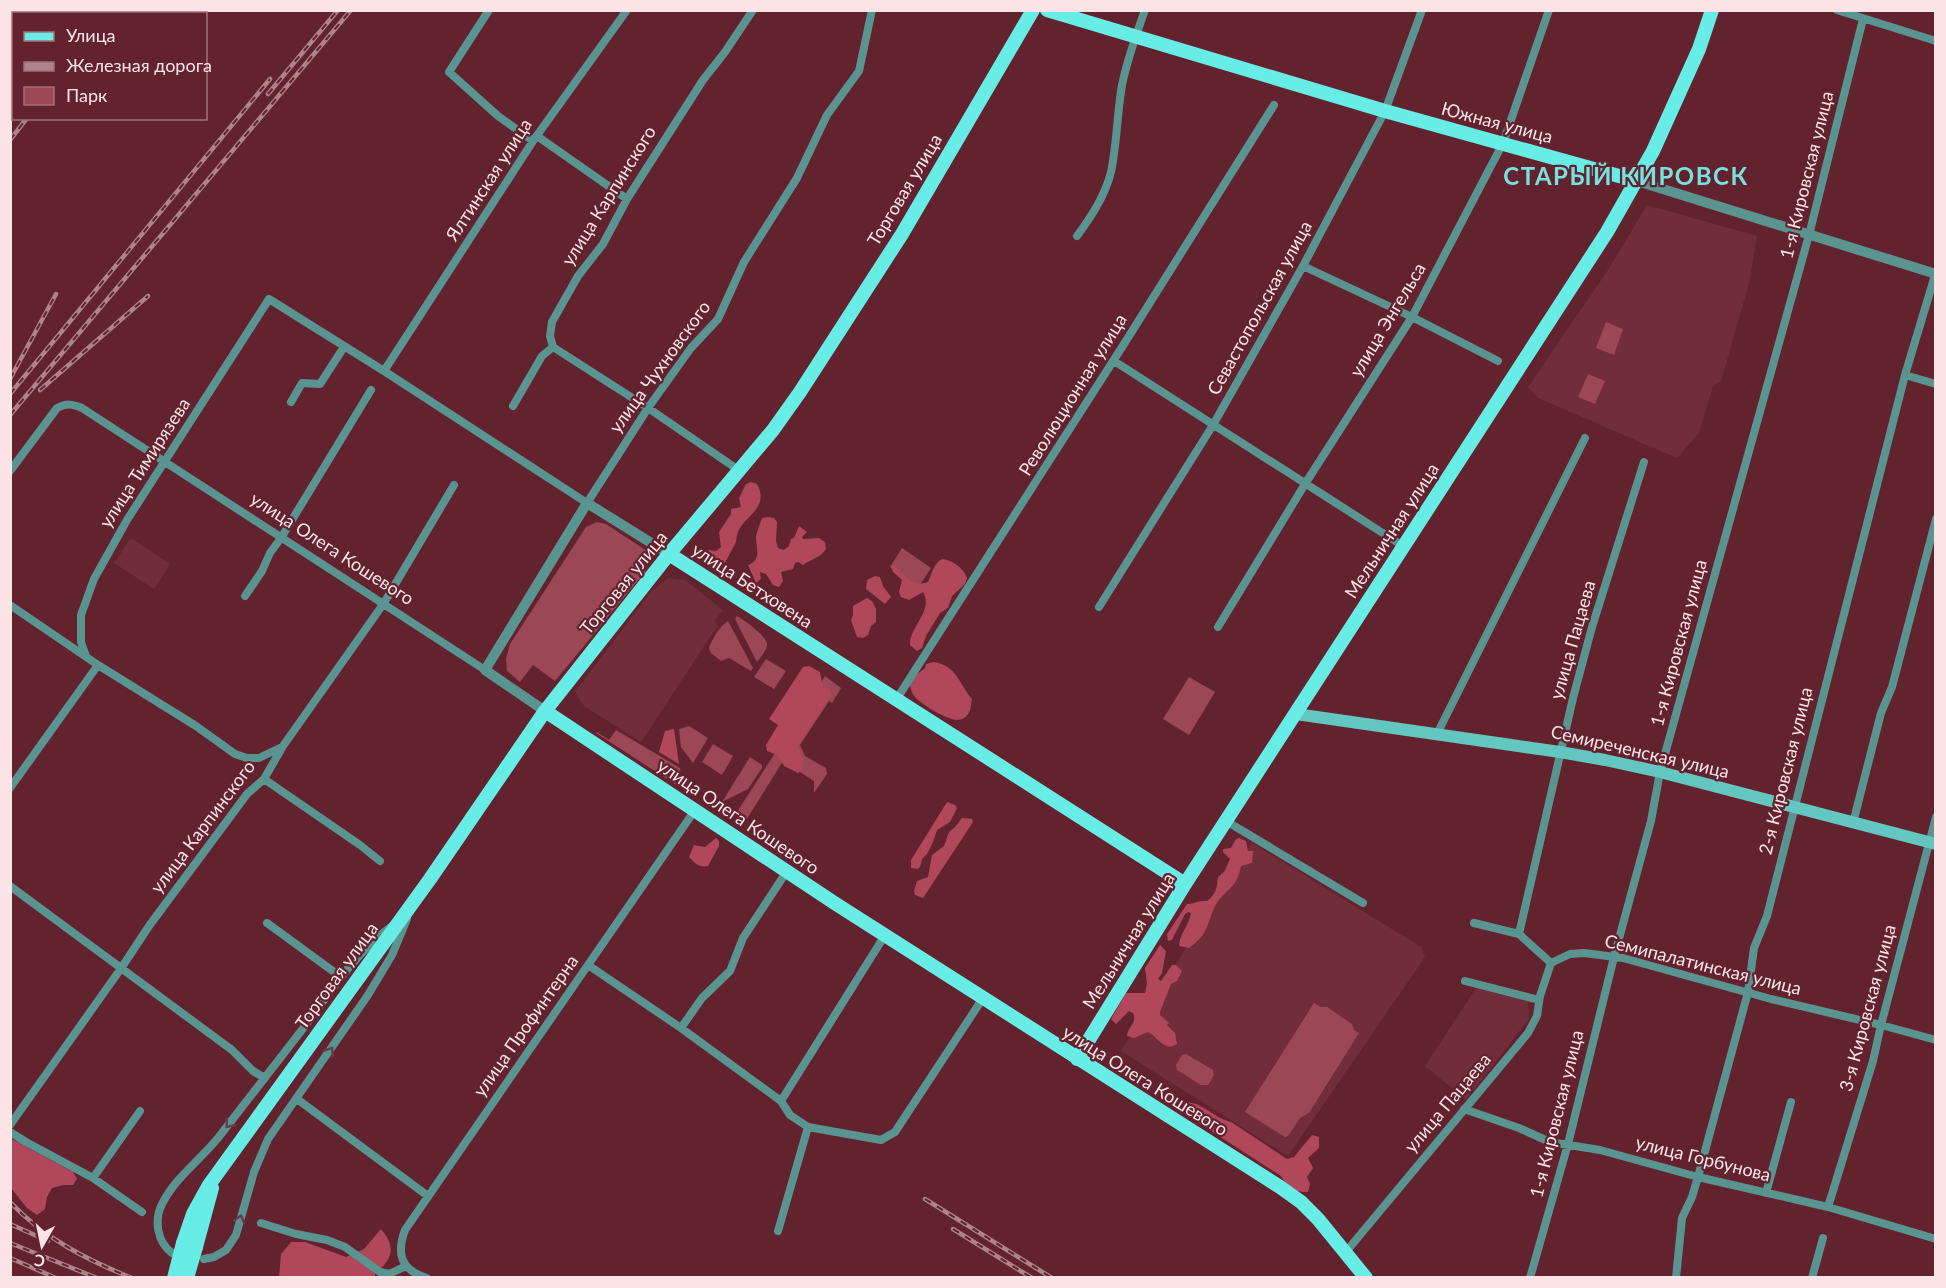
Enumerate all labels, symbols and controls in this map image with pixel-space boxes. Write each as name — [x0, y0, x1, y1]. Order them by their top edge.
legend — [12, 12, 207, 120]
text: Улица — [66, 24, 116, 46]
text: Железная дорога — [66, 54, 212, 76]
text: Парк — [66, 84, 108, 106]
street label: 1-я Кировская улица — [1775, 89, 1837, 261]
street label: Южная улица — [1439, 97, 1555, 147]
street label: Ялтинская улица — [440, 114, 536, 246]
street label: улица Карпинского — [556, 122, 660, 269]
street label: Торговая улица — [862, 130, 946, 249]
district label: СТАРЫЙ КИРОВСК — [1503, 161, 1749, 190]
street label: Севастопольская улица — [1202, 217, 1316, 398]
street label: улица Энгельса — [1344, 258, 1430, 380]
street label: улица Чухновского — [604, 296, 715, 437]
street label: Революционная улица — [1013, 310, 1131, 479]
street label: улица Тимирязева — [94, 393, 194, 531]
street label: Мельничная улица — [1339, 459, 1443, 602]
street label: улица Олега Кошевого — [247, 487, 418, 609]
street label: Торговая улица — [575, 526, 672, 638]
street label: улица Бетховена — [688, 538, 817, 632]
street label: 1-я Кировская улица — [1645, 557, 1711, 728]
street label: улица Пацаева — [1545, 578, 1600, 702]
street label: 2-я Кировская улица — [1754, 685, 1816, 857]
street label: Семиреченская улица — [1549, 720, 1732, 782]
street label: улица Олега Кошевого — [653, 754, 824, 879]
street label: улица Карпинского — [145, 756, 259, 897]
street label: Мельничная улица — [1077, 868, 1179, 1013]
street label: Торговая улица — [290, 918, 382, 1033]
street label: 3-я Кировская улица — [1834, 922, 1900, 1093]
street label: Семипалатинская улица — [1603, 929, 1804, 999]
street label: улица Профинтерна — [468, 950, 582, 1100]
street label: улица Олега Кошевого — [1059, 1020, 1232, 1140]
street label: 1-я Кировская улица — [1525, 1028, 1587, 1200]
one-way arrow — [323, 1047, 334, 1058]
street label: улица Пацаева — [1399, 1048, 1495, 1157]
one-way arrow — [225, 1117, 236, 1128]
street label: улица Горбунова — [1633, 1131, 1773, 1185]
one-way arrow — [233, 1214, 245, 1225]
north arrow — [12, 1216, 72, 1276]
text: С — [32, 1251, 46, 1272]

